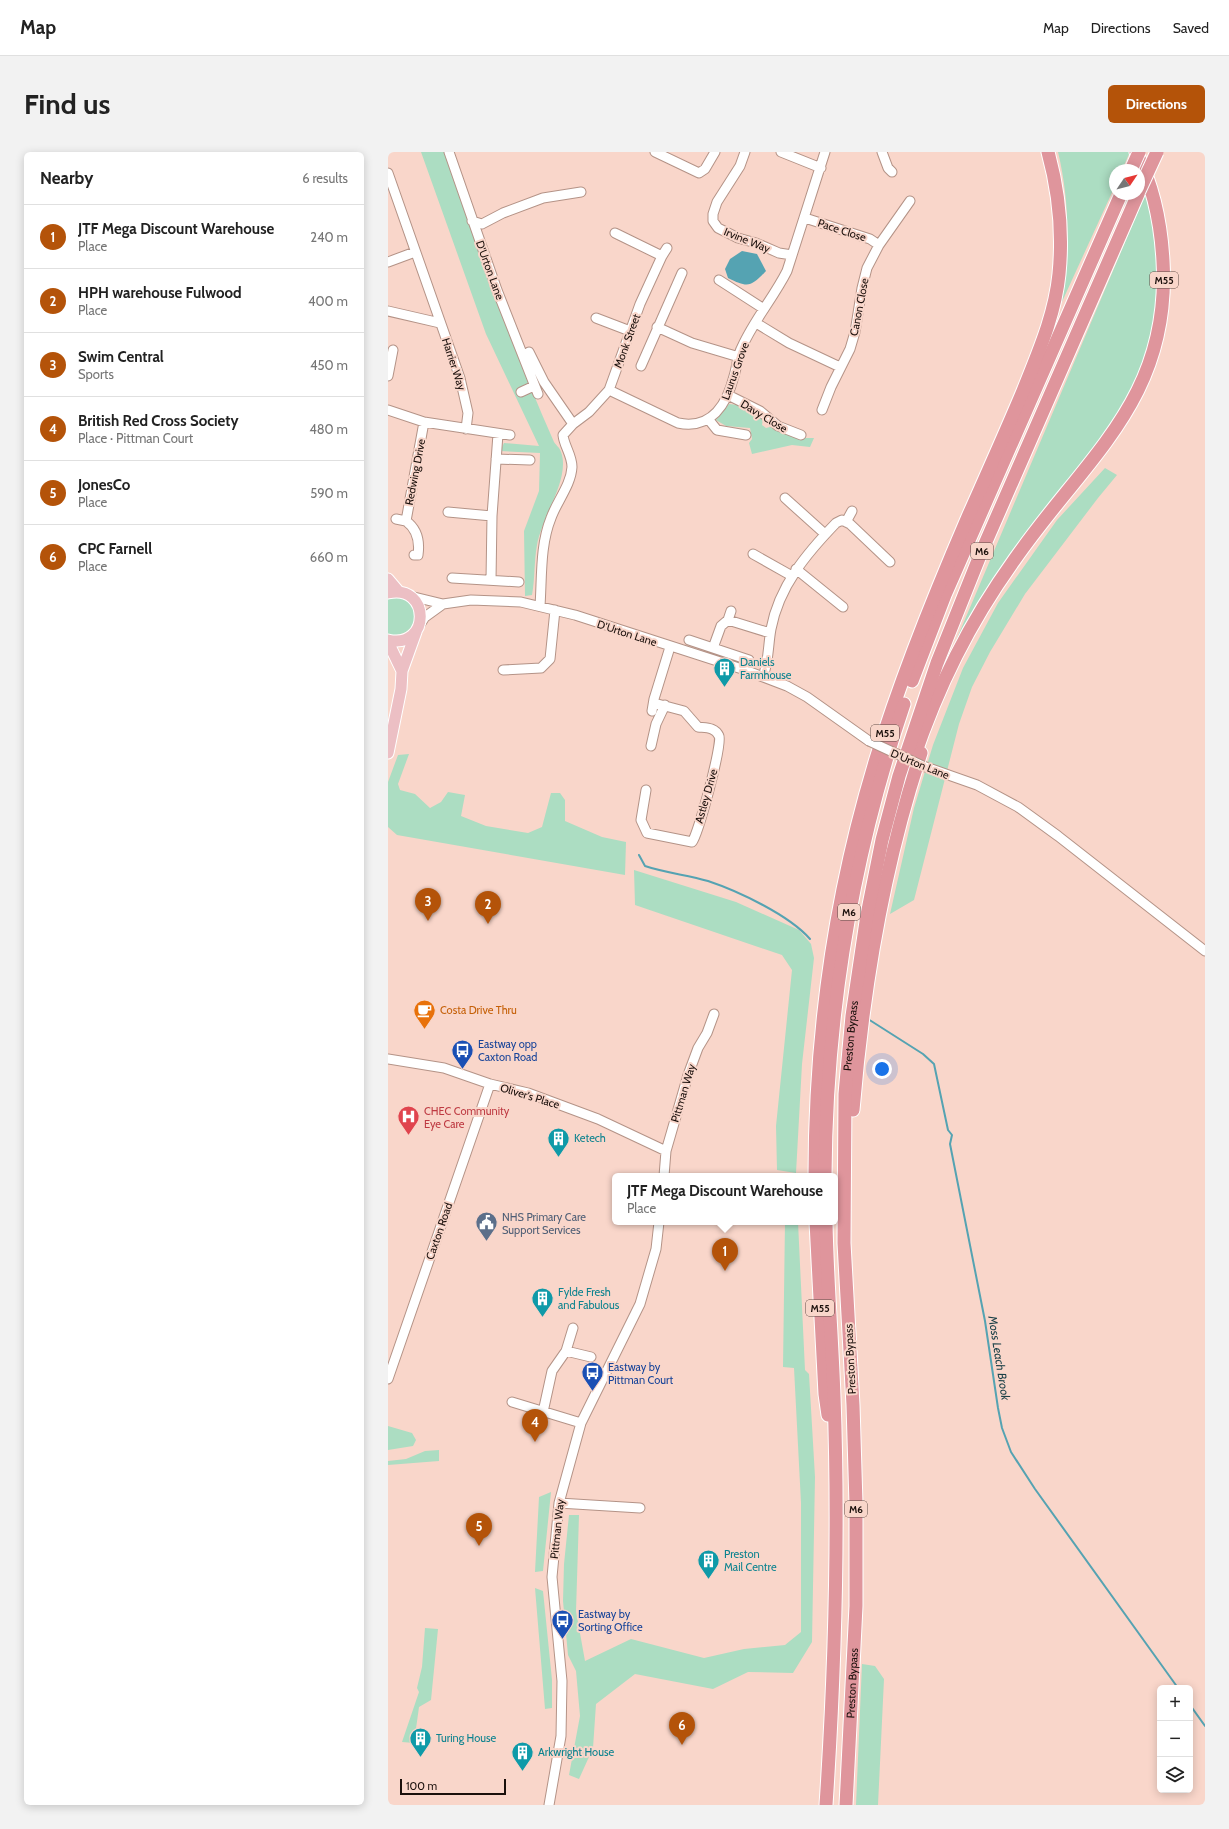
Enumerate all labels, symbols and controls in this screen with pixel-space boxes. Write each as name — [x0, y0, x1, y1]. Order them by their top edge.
text: Map — [20, 16, 56, 39]
text: Map — [1043, 19, 1069, 37]
text: Directions — [1091, 19, 1151, 37]
text: Saved — [1173, 19, 1209, 37]
button: Directions — [1108, 85, 1205, 123]
text: Find us — [24, 87, 110, 121]
north arrow — [1109, 164, 1145, 200]
text: Nearby — [40, 168, 93, 188]
text: 6 results — [302, 170, 348, 186]
street label: Pace Close — [816, 216, 868, 244]
text: JTF Mega Discount Warehouse — [78, 220, 274, 238]
street label: Irvine Way — [722, 224, 773, 256]
text: 1 — [51, 229, 55, 245]
text: 240 m — [310, 229, 348, 245]
text: Place — [78, 238, 107, 254]
street label: D'Urton Lane — [473, 238, 507, 302]
road number: M55 — [1150, 272, 1178, 288]
street label: Canon Close — [847, 277, 872, 337]
text: HPH warehouse Fulwood — [78, 284, 242, 302]
text: 2 — [50, 293, 56, 309]
text: 400 m — [308, 293, 348, 309]
text: Place — [78, 302, 107, 318]
street label: Monk Street — [611, 312, 643, 370]
street label: Harrier Way — [439, 336, 469, 392]
street label: Laurus Grove — [718, 340, 752, 402]
text: Swim Central — [78, 348, 164, 366]
text: 3 — [49, 357, 57, 373]
text: 450 m — [310, 357, 348, 373]
text: Sports — [78, 366, 114, 382]
street label: Davy Close — [738, 397, 790, 436]
text: British Red Cross Society — [78, 412, 239, 430]
text: 4 — [49, 421, 57, 437]
text: 480 m — [309, 421, 348, 437]
text: Place · Pittman Court — [78, 430, 193, 446]
street label: Redwing Drive — [402, 437, 428, 506]
text: JonesCo — [78, 476, 130, 494]
text: 5 — [50, 485, 56, 501]
text: 590 m — [310, 485, 348, 501]
text: Place — [78, 494, 107, 510]
text: CPC Farnell — [78, 540, 152, 558]
road number: M6 — [971, 543, 993, 559]
text: 6 — [49, 549, 57, 565]
text: 660 m — [310, 549, 348, 565]
text: Place — [78, 558, 107, 574]
street label: D'Urton Lane — [595, 617, 659, 649]
building icon: Daniels Farmhouse — [712, 655, 738, 688]
place label: Daniels Farmhouse — [740, 655, 792, 682]
road number: M55 — [871, 725, 899, 741]
street label: D'Urton Lane — [889, 746, 952, 782]
street label: Astley Drive — [692, 767, 721, 825]
pin: 3 — [415, 888, 441, 921]
pin: 2 — [475, 891, 501, 924]
road number: M6 — [838, 904, 860, 920]
cafe icon: Costa Drive Thru — [411, 997, 437, 1030]
street label: Preston Bypass — [840, 999, 861, 1072]
place label: Costa Drive Thru — [440, 1003, 517, 1017]
bus stop icon: Eastway opp Caxton Road — [450, 1037, 476, 1070]
place label: Eastway opp Caxton Road — [478, 1037, 537, 1064]
your location — [872, 1059, 892, 1079]
street label: Pittman Way — [668, 1062, 699, 1124]
street label: Oliver's Place — [499, 1080, 562, 1112]
hospital icon: CHEC Community Eye Care — [396, 1104, 422, 1137]
place label: CHEC Community Eye Care — [424, 1104, 510, 1131]
building icon: Ketech — [546, 1125, 572, 1158]
place label: Ketech — [574, 1131, 606, 1145]
popup — [612, 1173, 838, 1225]
text: JTF Mega Discount Warehouse — [627, 1182, 823, 1200]
text: Place — [627, 1200, 656, 1216]
street label: Caxton Road — [423, 1201, 455, 1261]
public building icon: NHS Primary Care Support Services — [474, 1210, 500, 1243]
place label: NHS Primary Care Support Services — [502, 1210, 586, 1237]
pin: 1 — [712, 1238, 738, 1271]
building icon: Fylde Fresh and Fabulous — [530, 1285, 556, 1318]
place label: Fylde Fresh and Fabulous — [558, 1285, 620, 1312]
road number: M55 — [806, 1300, 834, 1316]
water label: Moss Leach Brook — [985, 1314, 1014, 1402]
street label: Preston Bypass — [841, 1323, 859, 1395]
bus stop icon: Eastway by Pittman Court — [579, 1360, 605, 1393]
place label: Eastway by Pittman Court — [608, 1360, 673, 1387]
pin: 4 — [522, 1409, 548, 1442]
street label: Pittman Way — [547, 1498, 567, 1560]
road number: M6 — [845, 1501, 867, 1517]
pin: 5 — [466, 1513, 492, 1546]
building icon: Preston Mail Centre — [696, 1547, 722, 1580]
place label: Preston Mail Centre — [724, 1547, 777, 1574]
bus stop icon: Eastway by Sorting Office — [550, 1607, 576, 1640]
place label: Eastway by Sorting Office — [578, 1607, 643, 1634]
street label: Preston Bypass — [843, 1647, 861, 1719]
map controls — [1157, 1685, 1193, 1793]
button: + — [1157, 1685, 1193, 1721]
pin: 6 — [669, 1712, 695, 1745]
button: − — [1157, 1721, 1193, 1757]
building icon: Turing House — [408, 1725, 434, 1758]
place label: Turing House — [436, 1731, 497, 1745]
building icon: Arkwright House — [509, 1739, 535, 1772]
place label: Arkwright House — [538, 1745, 614, 1759]
button: layers — [1157, 1757, 1193, 1793]
scale bar — [400, 1777, 506, 1796]
text: 100 m — [406, 1779, 437, 1793]

